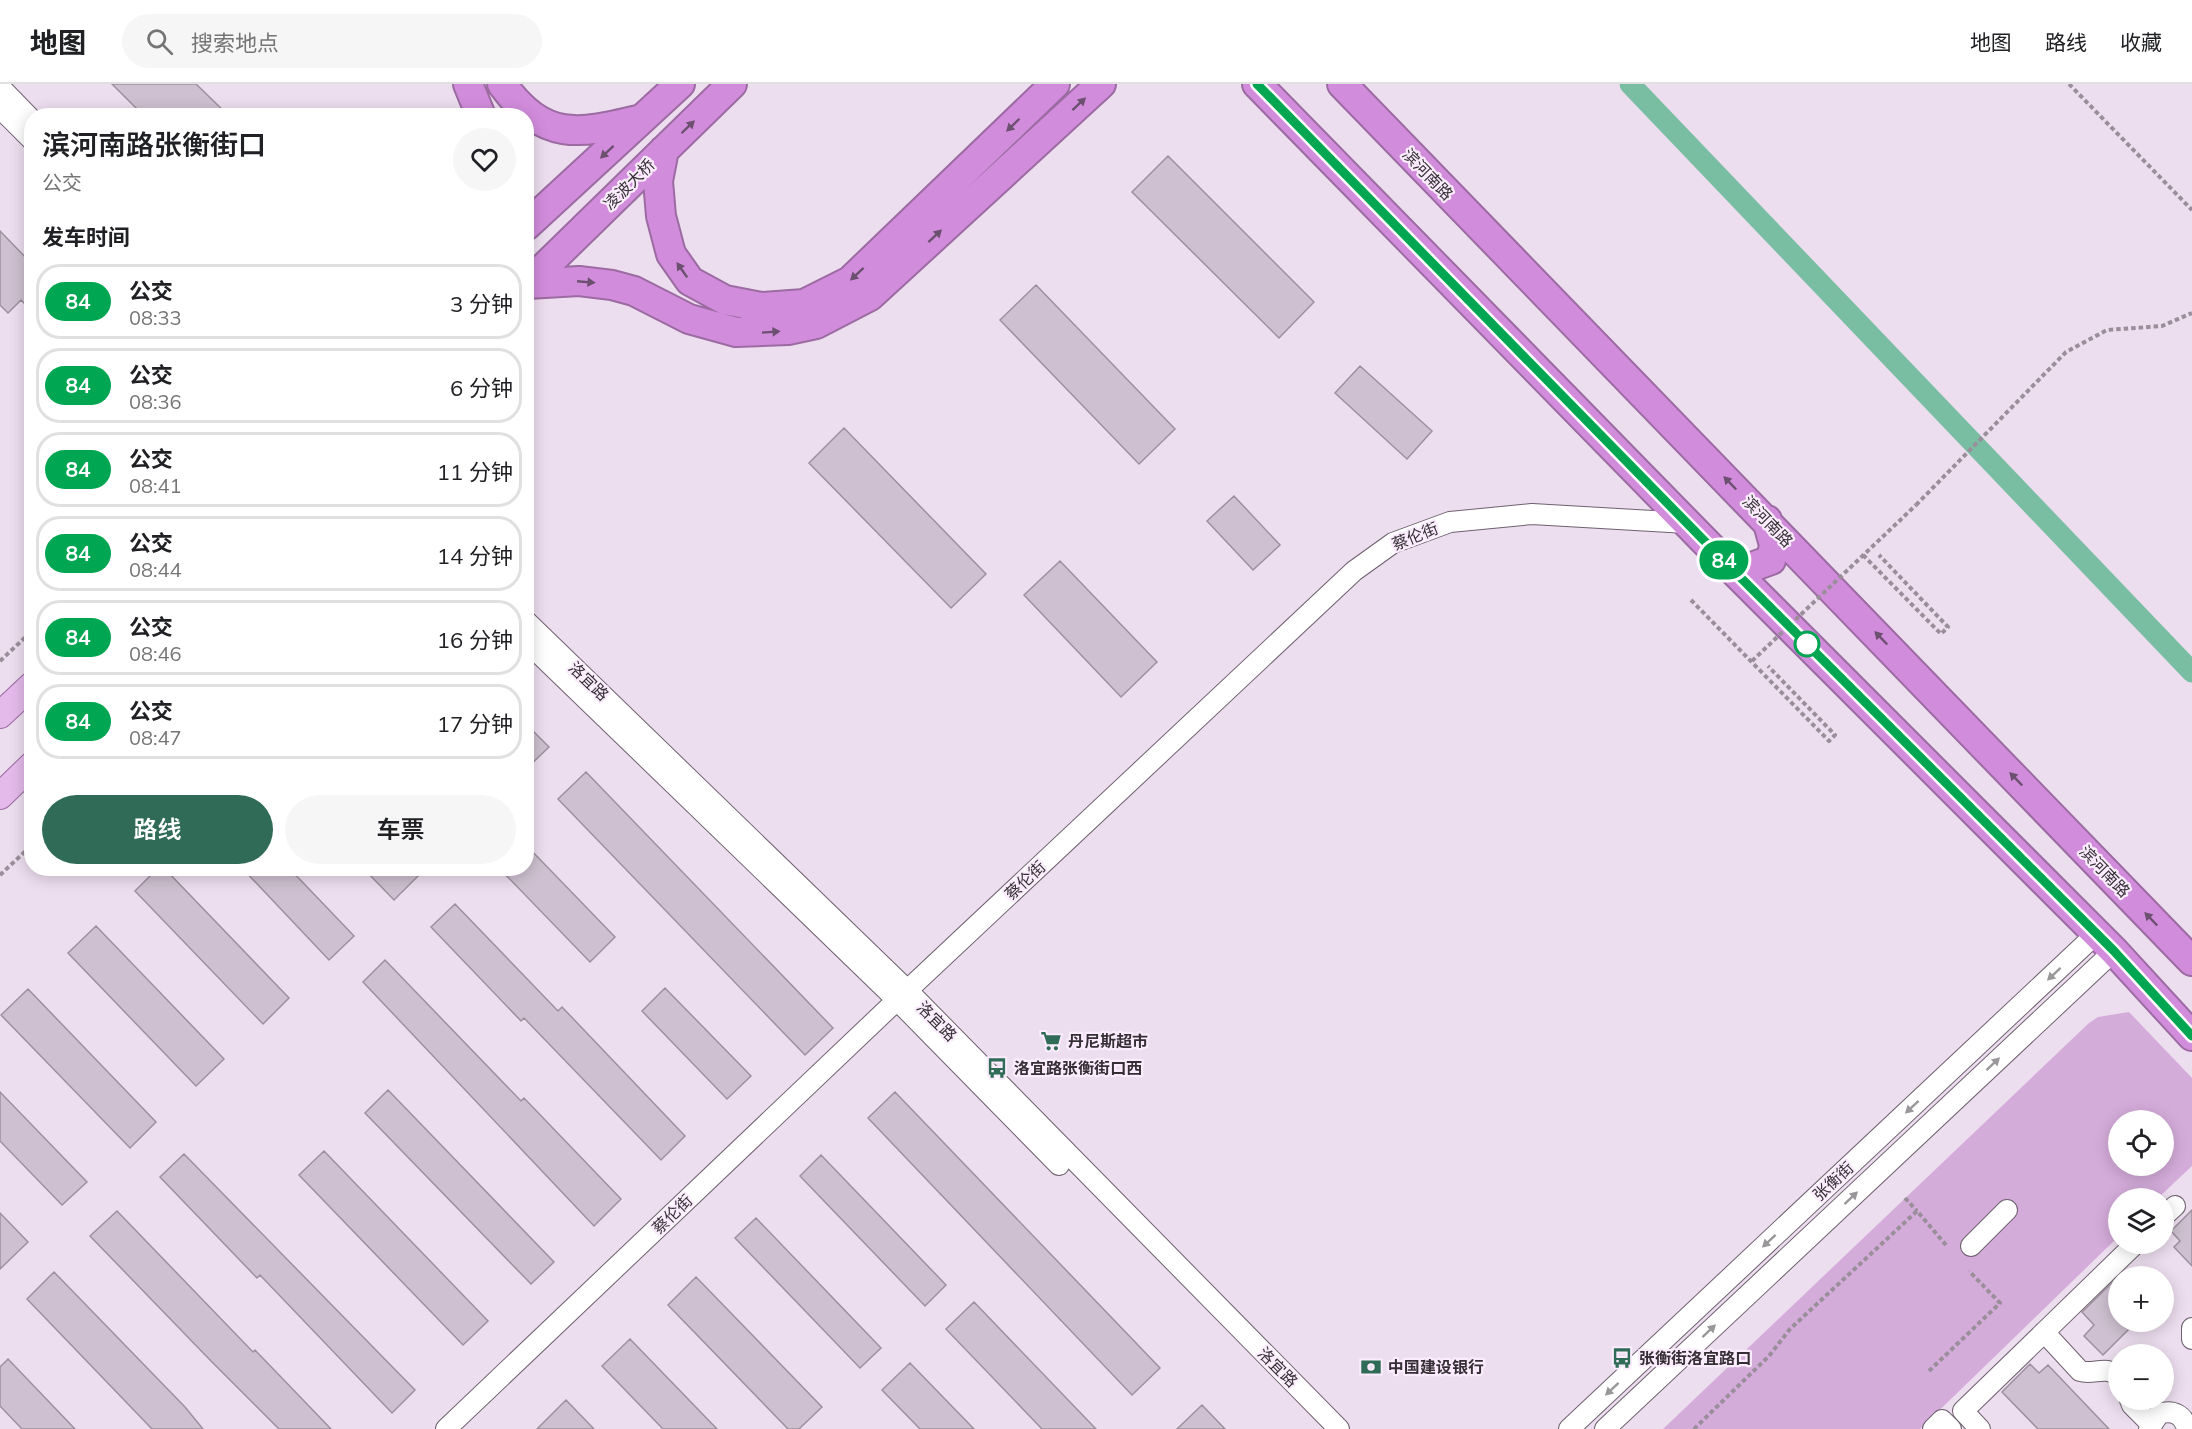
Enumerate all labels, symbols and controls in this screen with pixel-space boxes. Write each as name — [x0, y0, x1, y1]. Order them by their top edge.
search box — [122, 14, 542, 68]
text: 地图 — [30, 25, 86, 60]
icon: search — [143, 25, 176, 58]
text: 搜索地点 — [191, 29, 279, 57]
text: 地图 — [1970, 29, 2012, 55]
text: 路线 — [2045, 29, 2087, 55]
text: 收藏 — [2120, 29, 2162, 55]
one-way arrow — [1072, 98, 1086, 112]
one-way arrow — [1007, 117, 1021, 131]
one-way arrow — [681, 120, 695, 134]
text: 滨河南路张衡街口 — [42, 127, 266, 162]
button: heart — [453, 128, 516, 191]
street label: 滨河南路 — [1399, 144, 1457, 204]
one-way arrow — [599, 145, 614, 159]
street label: 凌波大桥 — [599, 154, 659, 214]
text: 公交 — [42, 170, 82, 195]
text: 发车时间 — [42, 223, 130, 251]
one-way arrow — [928, 230, 942, 244]
one-way arrow — [676, 262, 688, 278]
one-way arrow — [850, 267, 865, 281]
text: 公交 — [129, 277, 173, 305]
one-way arrow — [577, 278, 596, 287]
text: 84 — [65, 288, 91, 314]
text: 3 分钟 — [450, 290, 513, 318]
text: 08:33 — [129, 305, 182, 330]
one-way arrow — [762, 327, 781, 336]
text: 公交 — [129, 361, 173, 389]
text: 84 — [65, 372, 91, 398]
text: 6 分钟 — [450, 374, 513, 402]
text: 08:36 — [129, 389, 182, 414]
text: 公交 — [129, 445, 173, 473]
text: 84 — [65, 456, 91, 482]
text: 11 分钟 — [437, 458, 513, 486]
text: 08:41 — [129, 473, 182, 498]
one-way arrow — [1724, 476, 1738, 490]
street label: 滨河南路 — [1739, 491, 1797, 551]
street label: 蔡伦街 — [1389, 518, 1441, 554]
text: 公交 — [129, 529, 173, 557]
text: 84 — [65, 540, 91, 566]
line badge: 84 — [1697, 540, 1751, 580]
text: 14 分钟 — [437, 542, 513, 570]
text: 84 — [1711, 547, 1737, 573]
text: 08:44 — [129, 557, 182, 582]
text: 公交 — [129, 613, 173, 641]
text: 84 — [65, 624, 91, 650]
text: 16 分钟 — [437, 626, 513, 654]
unlabelled marker — [1794, 631, 1820, 657]
one-way arrow — [1874, 632, 1888, 646]
text: 08:46 — [129, 641, 182, 666]
street label: 洛宜路 — [565, 657, 613, 705]
text: 公交 — [129, 697, 173, 725]
text: 84 — [65, 708, 91, 734]
text: 17 分钟 — [437, 710, 513, 738]
text: 08:47 — [129, 725, 182, 750]
one-way arrow — [2009, 771, 2023, 786]
button: 路线 — [42, 795, 273, 864]
button: 车票 — [285, 795, 516, 864]
street label: 滨河南路 — [2076, 841, 2134, 901]
street label: 蔡伦街 — [1001, 856, 1049, 904]
one-way arrow — [2145, 912, 2159, 926]
one-way arrow — [2046, 967, 2061, 981]
street label: 洛宜路 — [913, 997, 961, 1045]
supermarket icon: 丹尼斯超市 — [1039, 1029, 1063, 1053]
place label: 丹尼斯超市 — [1068, 1031, 1148, 1051]
bus stop icon: 洛宜路张衡街口西 — [985, 1056, 1009, 1080]
place label: 洛宜路张衡街口西 — [1014, 1058, 1142, 1078]
one-way arrow — [1986, 1058, 2000, 1072]
one-way arrow — [1905, 1100, 1919, 1114]
map controls — [2108, 1110, 2174, 1410]
button: locate — [2108, 1110, 2174, 1176]
street label: 张衡街 — [1809, 1157, 1857, 1205]
button: layers — [2108, 1188, 2174, 1254]
street label: 蔡伦街 — [648, 1190, 696, 1238]
one-way arrow — [1843, 1191, 1858, 1205]
one-way arrow — [1762, 1234, 1777, 1248]
button: + — [2108, 1266, 2174, 1332]
one-way arrow — [1701, 1325, 1715, 1339]
street label: 洛宜路 — [1254, 1343, 1302, 1391]
button: − — [2108, 1344, 2174, 1410]
bus stop icon: 张衡街洛宜路口 — [1610, 1346, 1634, 1370]
place label: 张衡街洛宜路口 — [1639, 1348, 1751, 1368]
bank icon: 中国建设银行 — [1359, 1355, 1383, 1379]
place label: 中国建设银行 — [1388, 1357, 1484, 1377]
one-way arrow — [1605, 1382, 1620, 1395]

